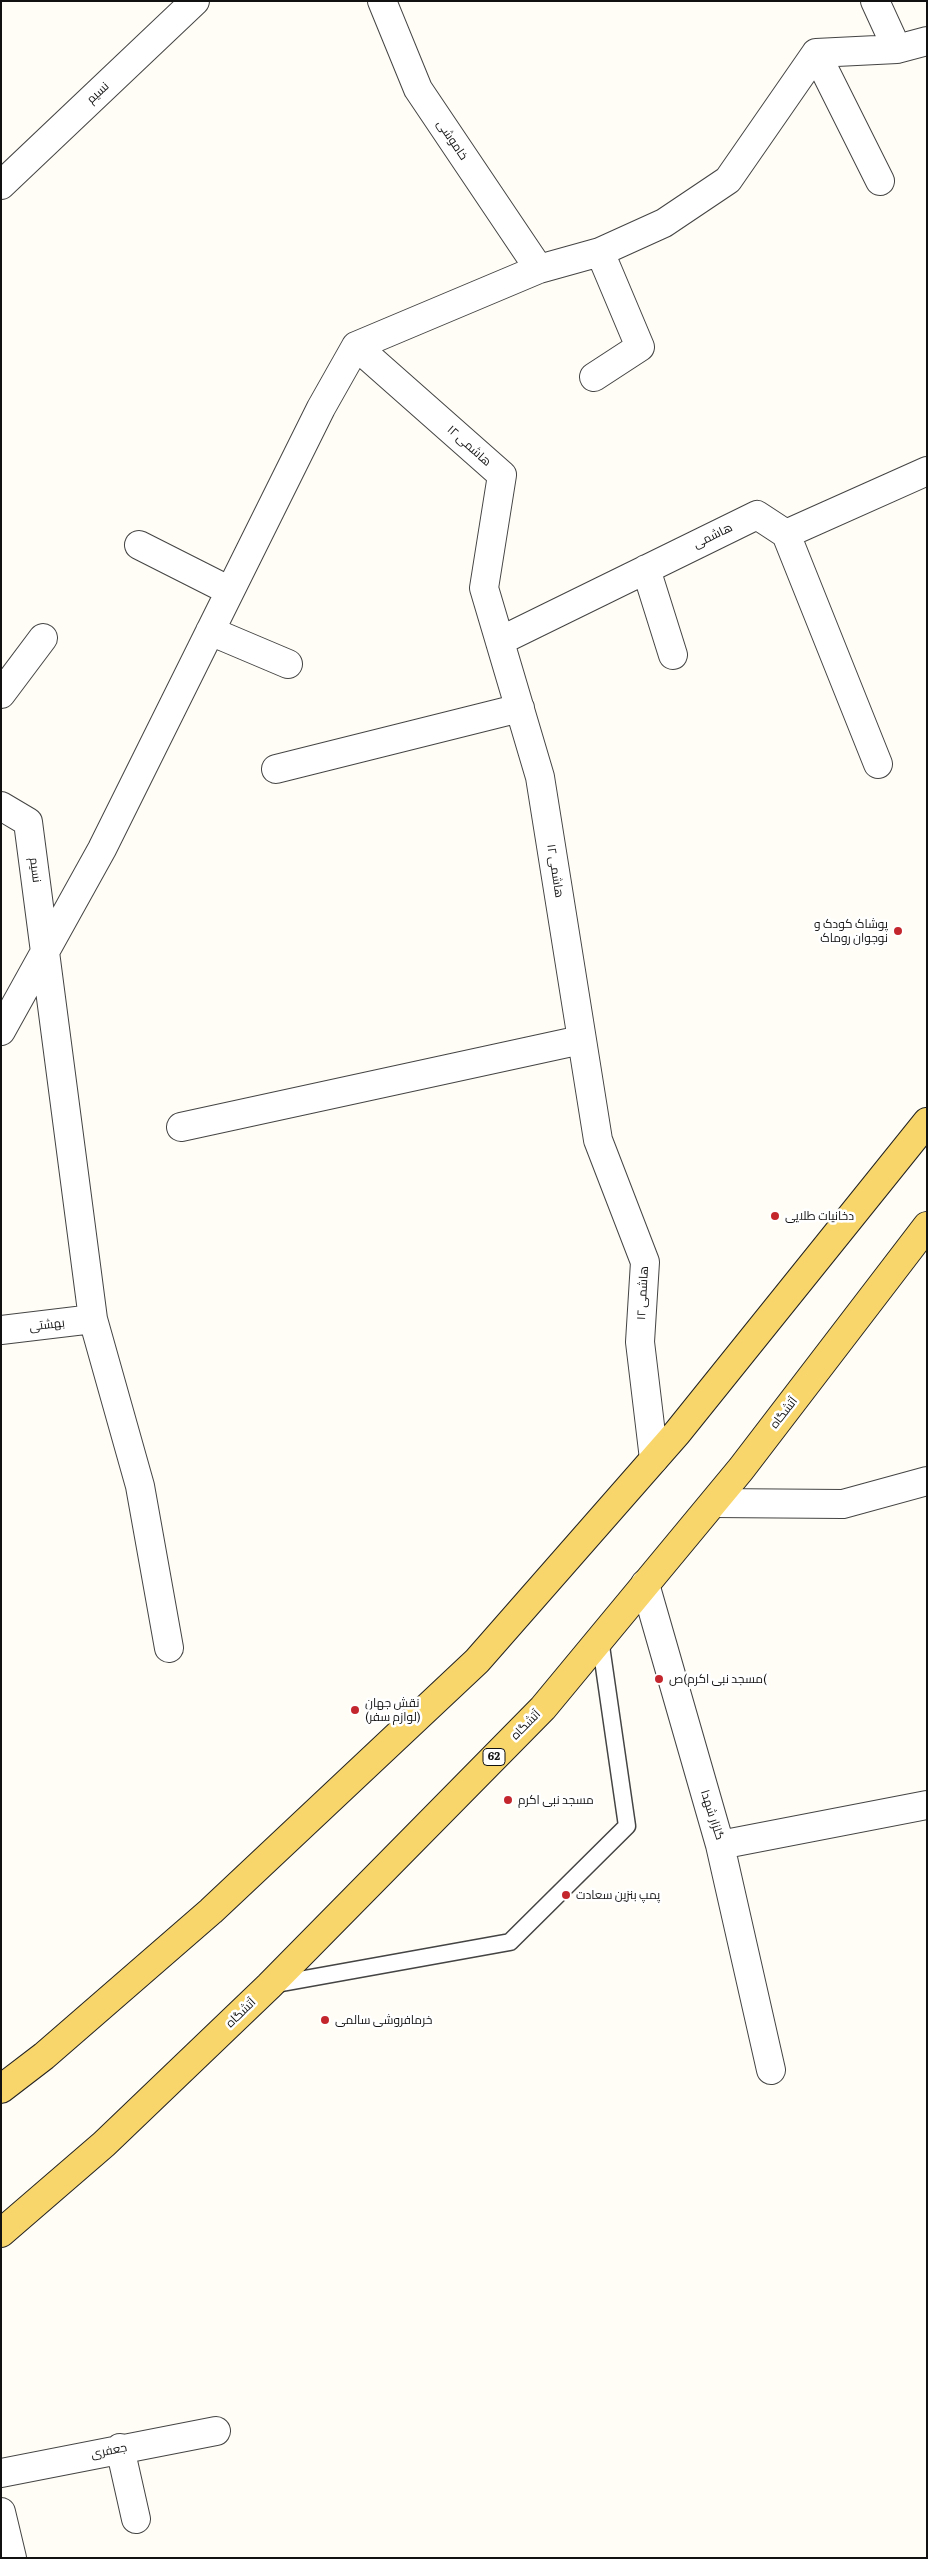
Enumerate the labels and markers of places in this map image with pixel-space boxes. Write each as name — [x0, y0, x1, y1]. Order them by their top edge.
place label: پوشاک کودک و نوجوان روماک — [814, 917, 888, 945]
marker: پوشاک کودک و نوجوان روماک — [892, 925, 904, 937]
place label: دخانیات طلایی — [785, 1209, 854, 1223]
marker: دخانیات طلایی — [769, 1210, 781, 1222]
place label: مسجد نبی اکرم)ص( — [669, 1672, 767, 1686]
marker: مسجد نبی اکرم)ص( — [653, 1673, 665, 1685]
place label: نقش جهان (لوازم سفر) — [365, 1696, 421, 1724]
marker: نقش جهان (لوازم سفر) — [349, 1704, 361, 1716]
place label: مسجد نبی اکرم — [518, 1793, 594, 1807]
marker: مسجد نبی اکرم — [502, 1794, 514, 1806]
place label: پمپ بنزین سعادت — [576, 1888, 660, 1902]
marker: پمپ بنزین سعادت — [560, 1889, 572, 1901]
place label: خرمافروشی سالمی — [335, 2013, 432, 2027]
marker: خرمافروشی سالمی — [319, 2014, 331, 2026]

